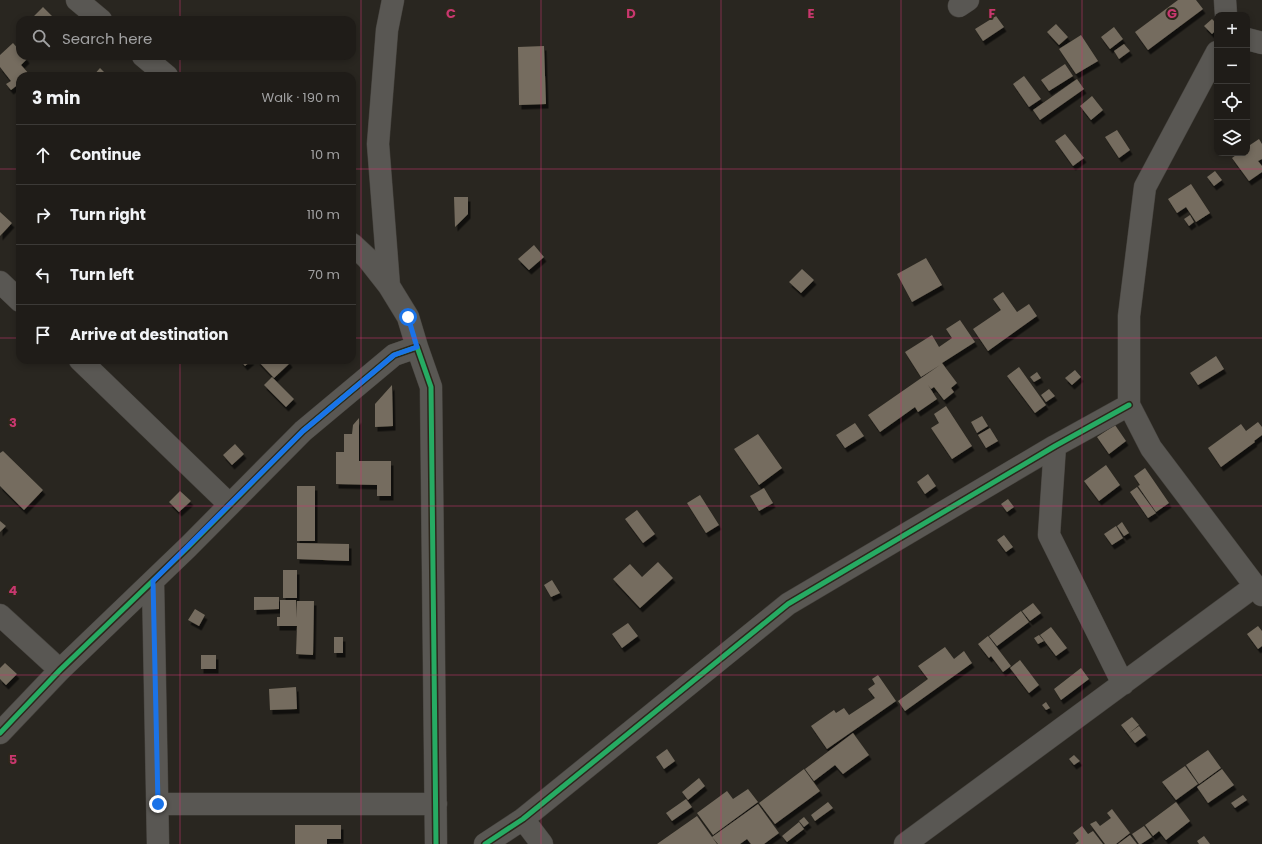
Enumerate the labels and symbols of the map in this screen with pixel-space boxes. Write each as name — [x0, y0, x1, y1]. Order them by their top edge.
text: C — [446, 4, 456, 23]
text: D — [626, 4, 636, 23]
text: E — [807, 4, 815, 23]
text: F — [988, 4, 996, 23]
text: G — [1167, 4, 1177, 23]
route start — [399, 308, 417, 326]
text: 3 — [9, 413, 17, 432]
text: 4 — [9, 581, 18, 600]
text: 5 — [9, 750, 17, 769]
route end — [149, 795, 167, 813]

